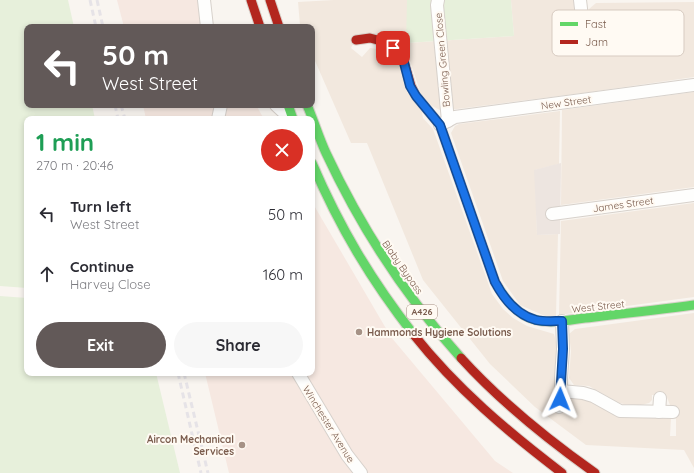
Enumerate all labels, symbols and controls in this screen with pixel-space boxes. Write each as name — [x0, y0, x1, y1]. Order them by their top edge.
legend — [552, 10, 684, 56]
street label: Bowling Green Close — [432, 12, 453, 108]
text: Fast — [585, 17, 607, 31]
pin — [376, 31, 410, 65]
text: Jam — [585, 35, 608, 49]
text: 50 m — [102, 37, 169, 72]
icon: arrive — [382, 37, 404, 59]
icon: left — [36, 40, 88, 92]
text: West Street — [102, 72, 198, 95]
street label: New Street — [540, 92, 593, 112]
text: 1 min — [36, 127, 94, 157]
button: close — [261, 129, 303, 171]
text: 270 m · 20:46 — [36, 157, 114, 173]
street label: James Street — [592, 194, 655, 215]
text: Turn left — [70, 197, 132, 216]
icon: left — [36, 203, 58, 225]
text: 50 m — [268, 205, 303, 224]
text: West Street — [70, 216, 139, 232]
street label: Blaby Bypass — [379, 238, 426, 297]
text: Continue — [70, 257, 134, 276]
icon: ahead — [36, 263, 58, 285]
text: 160 m — [263, 265, 303, 284]
text: Harvey Close — [70, 276, 151, 292]
street label: West Street — [571, 297, 626, 316]
road number: A426 — [407, 305, 437, 319]
button: Exit — [36, 322, 166, 368]
button: Share — [174, 322, 303, 368]
place label: Hammonds Hygiene Solutions — [367, 326, 512, 339]
marker: Hammonds Hygiene Solutions — [354, 327, 364, 337]
position arrow — [539, 378, 581, 420]
street label: Winchester Avenue — [300, 383, 358, 466]
place label: Aircon Mechanical Services — [147, 433, 234, 458]
marker: Aircon Mechanical Services — [237, 440, 247, 450]

